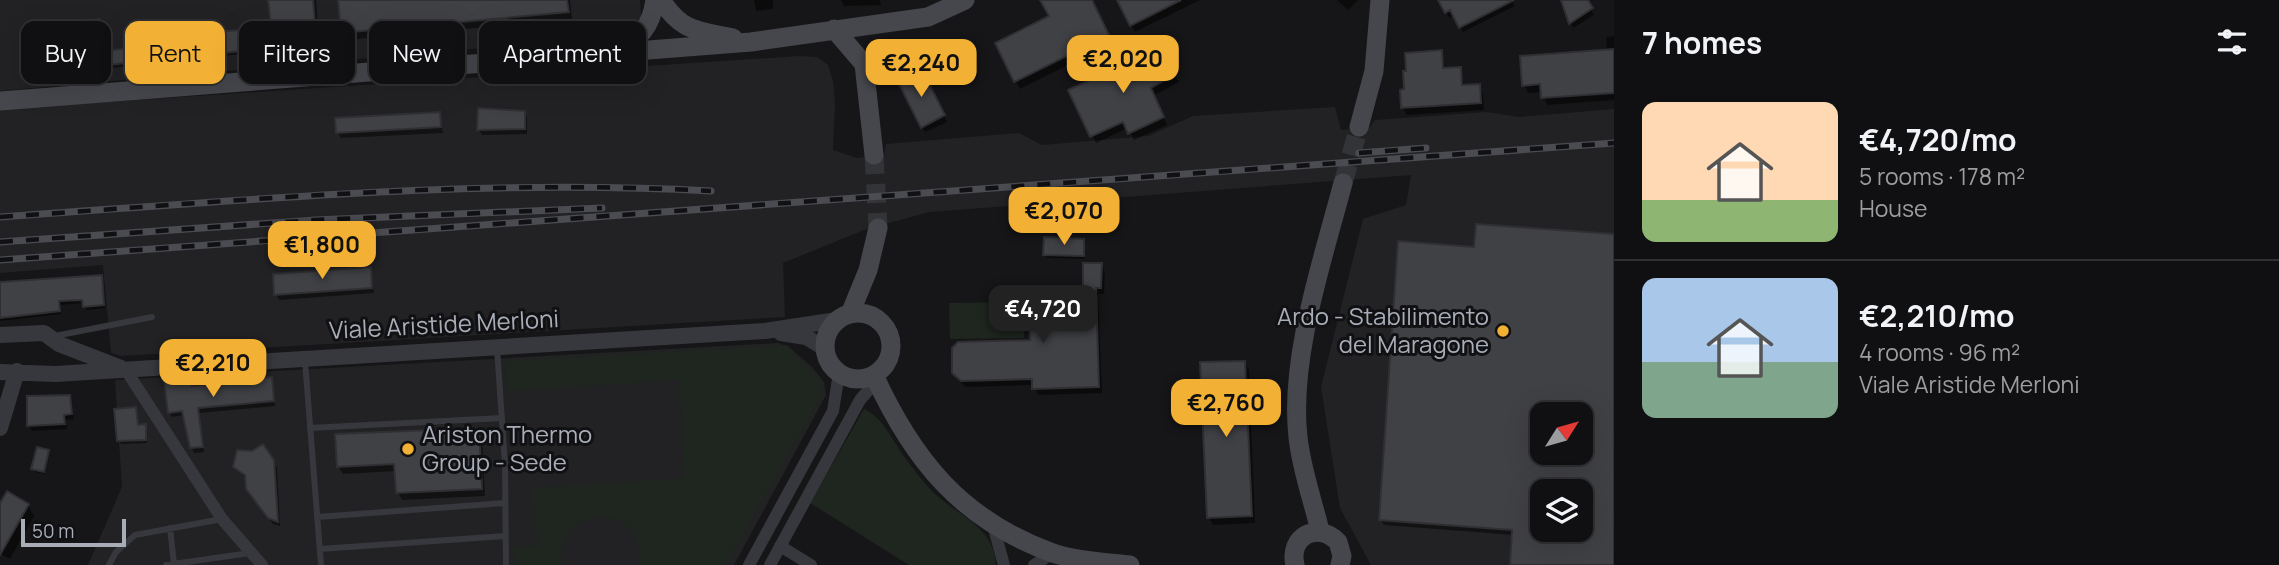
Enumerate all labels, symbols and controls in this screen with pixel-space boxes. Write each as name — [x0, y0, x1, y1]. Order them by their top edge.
chip: Buy — [21, 21, 111, 84]
chip: Rent — [125, 21, 225, 84]
chip: Filters — [239, 21, 355, 84]
chip: New — [369, 21, 465, 84]
chip: Apartment — [479, 21, 646, 84]
text: 7 homes — [1642, 22, 1762, 63]
icon: filters — [2213, 23, 2251, 61]
pin: €2,020 — [1066, 36, 1180, 95]
pin: €2,240 — [864, 40, 978, 99]
text: €2,020 — [1083, 42, 1163, 74]
text: €2,240 — [882, 46, 960, 78]
text: €4,720/mo — [1859, 119, 2017, 160]
icon: home — [1698, 130, 1782, 214]
text: 5 rooms · 178 m² — [1859, 160, 2025, 192]
pin: €2,070 — [1007, 188, 1121, 247]
text: House — [1859, 192, 1928, 224]
text: €2,070 — [1025, 194, 1103, 226]
pin: €1,800 — [265, 222, 379, 281]
text: €1,800 — [284, 228, 360, 260]
pin: €4,720 — [986, 286, 1100, 345]
text: €4,720 — [1005, 292, 1081, 324]
text: €2,210/mo — [1859, 295, 2015, 336]
place label: Ardo - Stabilimento del Maragone — [1277, 299, 1489, 360]
street label: Viale Aristide Merloni — [328, 301, 560, 346]
icon: home — [1698, 306, 1782, 390]
marker: Ardo - Stabilimento del Maragone — [1495, 323, 1511, 339]
text: 4 rooms · 96 m² — [1859, 336, 2020, 368]
pin: €2,210 — [156, 340, 270, 399]
text: €2,210 — [175, 346, 251, 378]
text: Viale Aristide Merloni — [1859, 368, 2080, 400]
pin: €2,760 — [1169, 380, 1283, 439]
text: €2,760 — [1187, 386, 1265, 418]
north arrow — [1530, 402, 1592, 466]
map controls — [1530, 402, 1593, 542]
place label: Ariston Thermo Group - Sede — [422, 417, 592, 478]
marker: Ariston Thermo Group - Sede — [400, 441, 416, 457]
button: layers — [1530, 479, 1593, 542]
scale bar — [21, 516, 126, 548]
text: 50 m — [32, 518, 74, 544]

